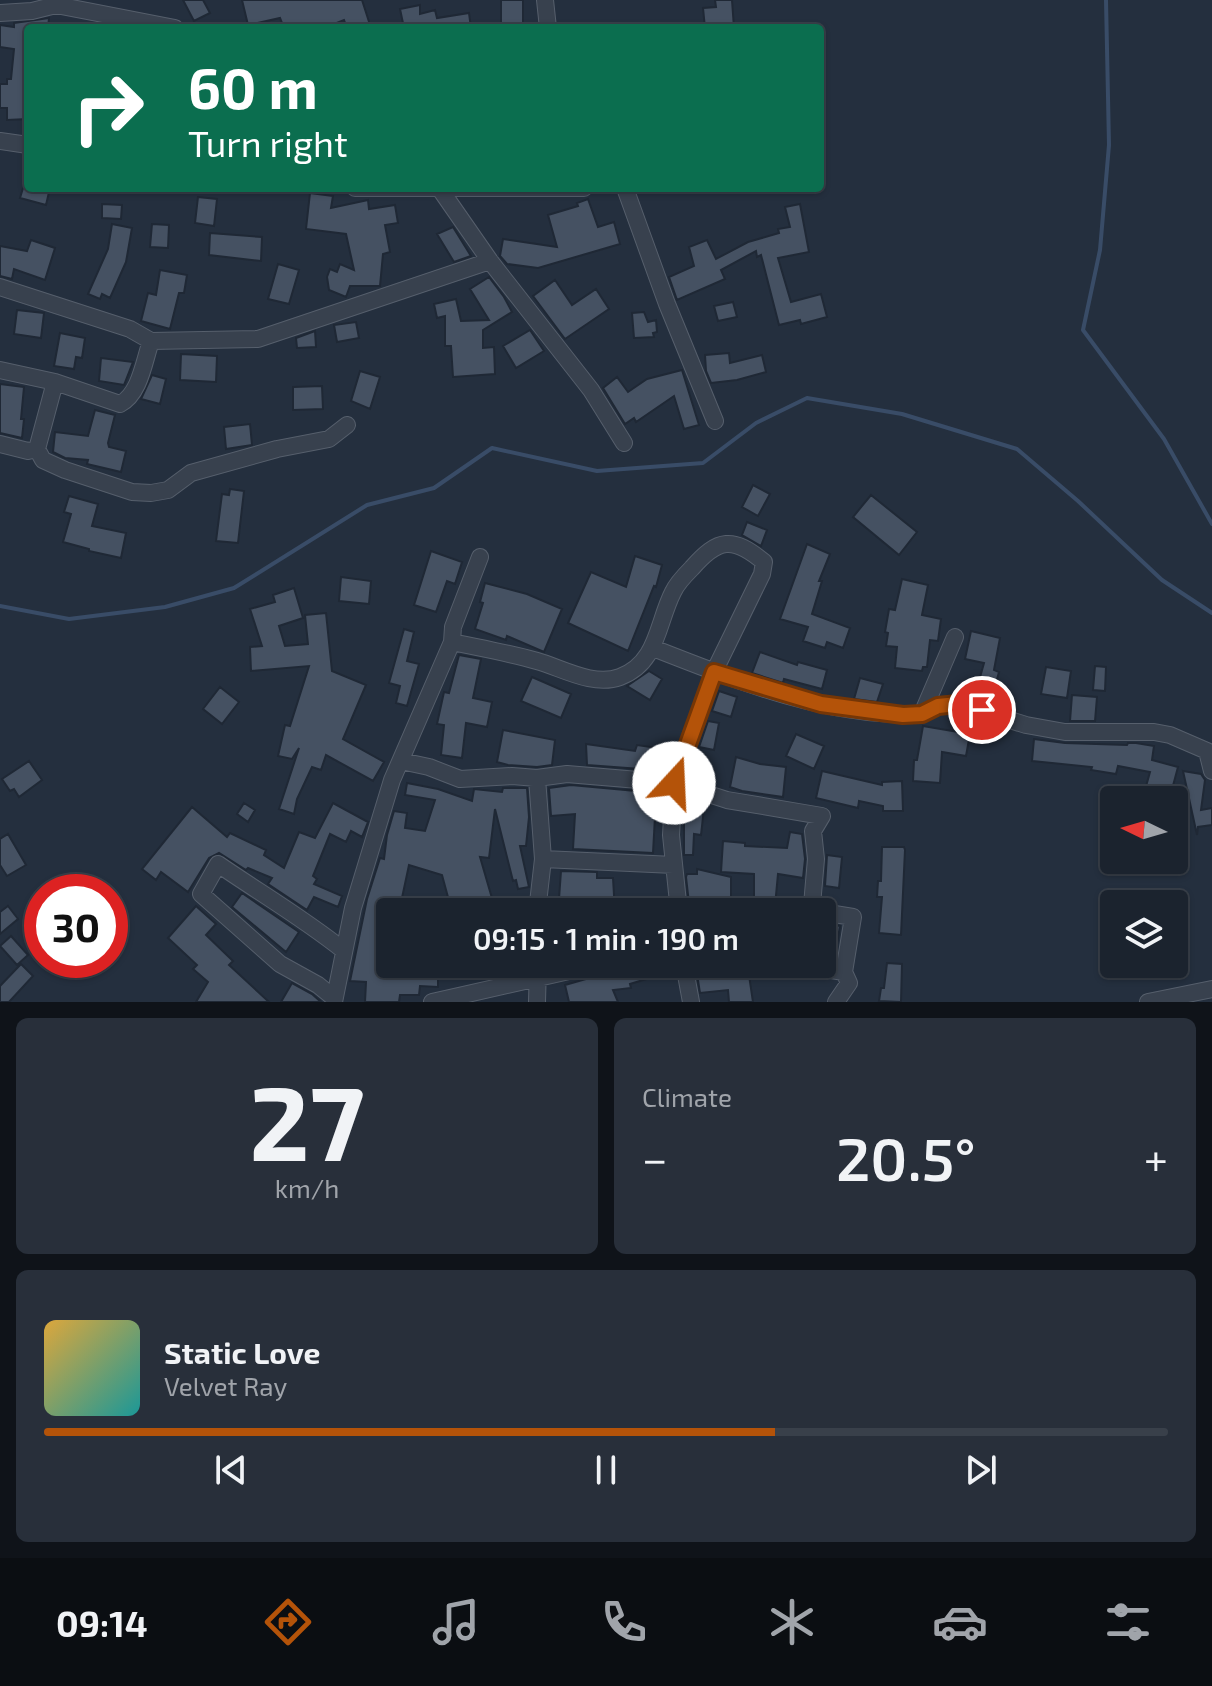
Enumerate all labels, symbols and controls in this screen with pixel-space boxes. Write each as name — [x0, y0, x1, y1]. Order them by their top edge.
text: 60 m — [188, 53, 318, 120]
icon: right — [56, 56, 160, 160]
text: Turn right — [188, 121, 348, 164]
pin — [948, 676, 1016, 744]
icon: arrive — [960, 688, 1004, 732]
position arrow — [632, 741, 716, 825]
north arrow — [1100, 786, 1188, 874]
map controls — [1100, 786, 1188, 978]
speed limit sign: 30 — [24, 874, 128, 978]
button: layers — [1100, 890, 1188, 978]
text: 09:15 · 1 min · 190 m — [473, 920, 739, 956]
text: 27 — [249, 1057, 365, 1182]
text: Climate — [642, 1081, 732, 1112]
text: 20.5° — [836, 1121, 976, 1193]
text: − — [642, 1131, 668, 1184]
text: + — [1144, 1131, 1168, 1184]
text: km/h — [275, 1172, 339, 1203]
text: Static Love — [164, 1334, 320, 1370]
text: Velvet Ray — [164, 1370, 287, 1401]
icon: previous — [209, 1448, 253, 1492]
icon: pause — [584, 1448, 628, 1492]
icon: next — [959, 1448, 1003, 1492]
icon: directions — [260, 1594, 316, 1650]
icon: music — [428, 1594, 484, 1650]
icon: phone — [596, 1594, 652, 1650]
icon: climate — [764, 1594, 820, 1650]
icon: car — [932, 1594, 988, 1650]
icon: filters — [1100, 1594, 1156, 1650]
text: 09:14 — [56, 1601, 148, 1644]

